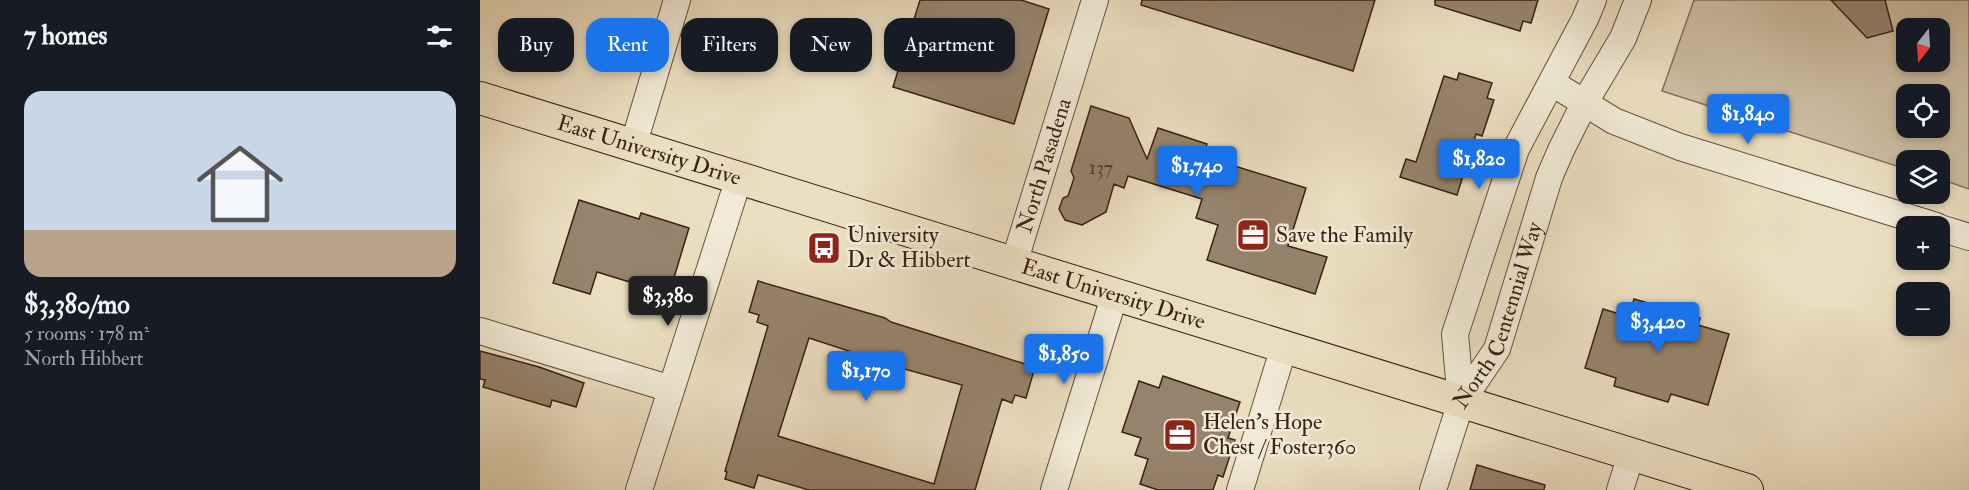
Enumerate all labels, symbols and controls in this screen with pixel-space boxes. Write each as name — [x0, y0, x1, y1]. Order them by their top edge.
chip: Buy — [498, 18, 574, 72]
chip: Rent — [586, 18, 669, 72]
chip: Filters — [681, 18, 778, 72]
chip: New — [790, 18, 872, 72]
chip: Apartment — [884, 18, 1015, 72]
north arrow — [1896, 18, 1950, 72]
map controls — [1896, 18, 1950, 336]
text: 7 homes — [24, 20, 107, 52]
icon: filters — [423, 20, 456, 53]
button: locate — [1896, 84, 1950, 138]
street label: North Pasadena — [1010, 94, 1078, 236]
pin: $1,840 — [1699, 94, 1797, 145]
text: $1,840 — [1721, 101, 1775, 126]
street label: East University Drive — [554, 109, 745, 192]
icon: home — [186, 130, 294, 238]
pin: $1,820 — [1430, 139, 1528, 190]
pin: $1,740 — [1148, 146, 1246, 197]
text: $1,820 — [1453, 146, 1506, 171]
button: layers — [1896, 150, 1950, 204]
text: $1,740 — [1171, 153, 1223, 178]
house number: 137 — [1089, 155, 1113, 180]
button: + — [1896, 216, 1950, 270]
office icon: Save the Family — [1235, 217, 1271, 253]
street label: North Centennial Way — [1447, 218, 1549, 414]
place label: University Dr & Hibbert — [847, 221, 971, 274]
place label: Save the Family — [1276, 221, 1413, 249]
bus stop icon: University Dr & Hibbert — [806, 230, 842, 266]
street label: East University Drive — [1018, 252, 1209, 336]
pin: $3,380 — [619, 276, 717, 327]
button: − — [1896, 282, 1950, 336]
text: $3,380 — [642, 283, 694, 308]
text: $3,380/mo — [24, 289, 130, 321]
pin: $3,420 — [1609, 302, 1707, 353]
text: $3,420 — [1630, 309, 1686, 334]
text: 5 rooms · 178 m² — [24, 321, 149, 346]
pin: $1,850 — [1015, 334, 1113, 385]
text: $1,850 — [1038, 341, 1090, 366]
text: North Hibbert — [24, 346, 143, 371]
pin: $1,170 — [817, 351, 915, 402]
text: $1,170 — [841, 358, 891, 383]
place label: Helen's Hope Chest / Foster360 — [1203, 408, 1356, 461]
office icon: Helen's Hope Chest / Foster360 — [1162, 417, 1198, 453]

